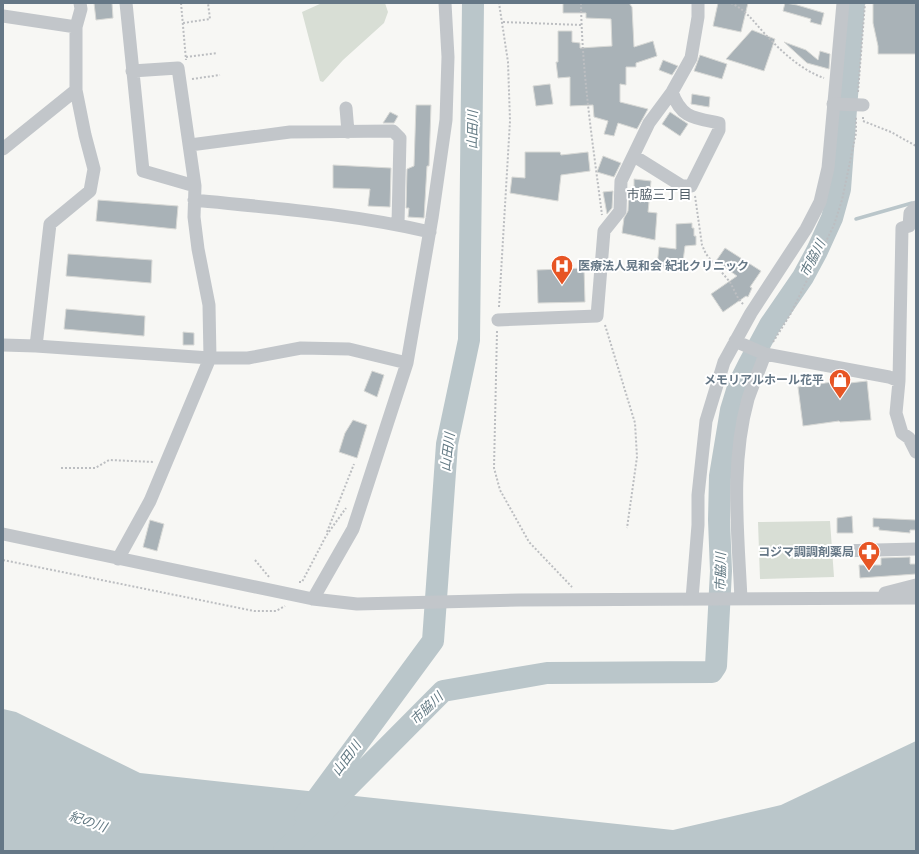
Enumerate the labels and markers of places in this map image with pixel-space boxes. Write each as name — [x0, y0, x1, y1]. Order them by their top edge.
hospital icon: 医療法人晃和会 紀北クリニック — [549, 253, 575, 286]
place label: 医療法人晃和会 紀北クリニック — [578, 259, 749, 273]
shop icon: メモリアルホール花平 — [827, 367, 853, 400]
place label: メモリアルホール花平 — [704, 373, 824, 387]
pharmacy icon: コジマ調調剤薬局 — [856, 539, 882, 572]
place label: コジマ調調剤薬局 — [758, 545, 854, 559]

